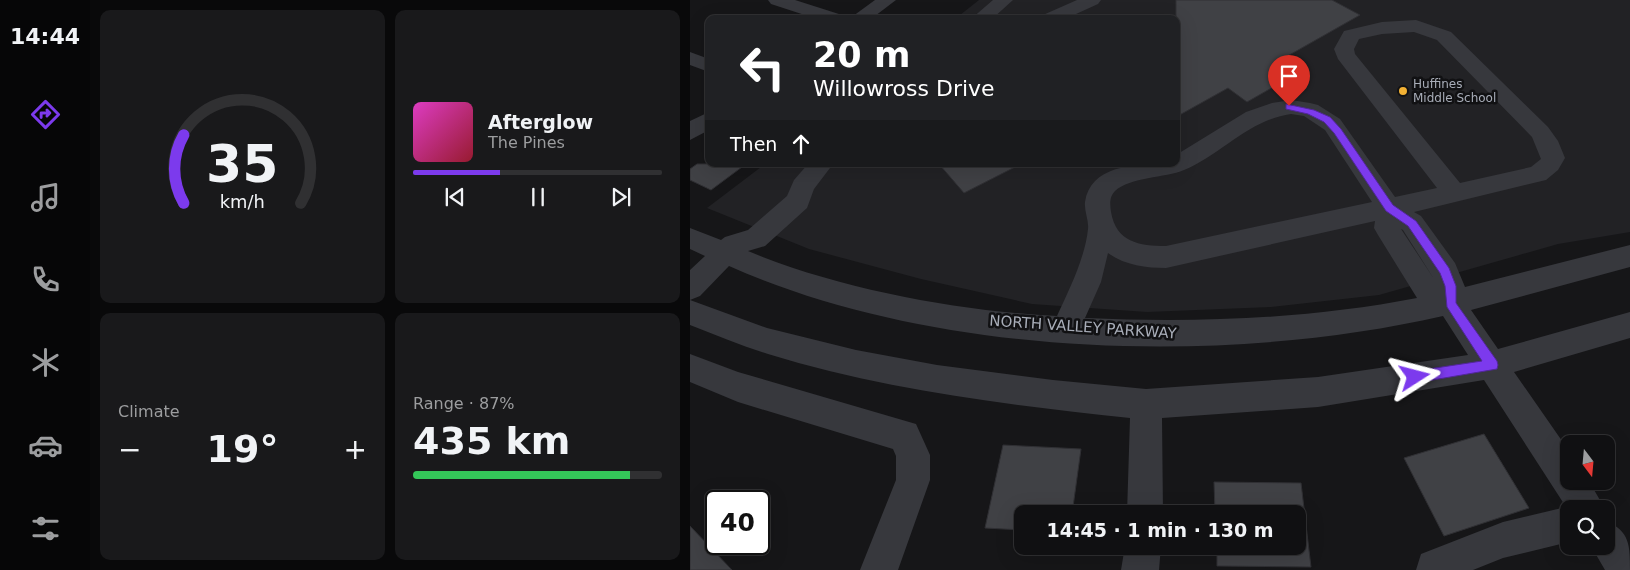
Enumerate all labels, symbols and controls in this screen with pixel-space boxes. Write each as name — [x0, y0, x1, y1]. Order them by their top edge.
text: 14:44 — [10, 24, 80, 49]
icon: left — [730, 35, 795, 100]
text: 20 m — [813, 35, 910, 75]
pin — [1268, 55, 1310, 106]
icon: arrive — [1275, 62, 1303, 90]
text: Willowross Drive — [813, 76, 995, 101]
place label: Huffines Middle School — [1413, 77, 1496, 105]
marker: Huffines Middle School — [1397, 85, 1409, 97]
icon: directions — [28, 97, 63, 132]
text: Afterglow — [488, 111, 593, 133]
icon: ahead — [787, 130, 815, 158]
text: The Pines — [488, 133, 565, 152]
text: Then — [730, 133, 777, 155]
text: 35 — [206, 134, 279, 194]
icon: music — [28, 180, 63, 215]
icon: previous — [441, 183, 469, 211]
icon: pause — [524, 183, 552, 211]
icon: next — [607, 183, 635, 211]
text: km/h — [220, 191, 265, 212]
icon: phone — [28, 262, 63, 297]
street label: NORTH VALLEY PARKWAY — [989, 311, 1178, 343]
icon: climate — [28, 345, 63, 380]
position arrow — [1388, 350, 1440, 402]
text: Range · 87% — [413, 394, 515, 413]
text: Climate — [118, 402, 180, 421]
text: 435 km — [413, 419, 570, 463]
text: 19° — [207, 427, 278, 471]
icon: car — [28, 428, 63, 463]
text: − — [118, 433, 141, 466]
text: + — [344, 433, 367, 466]
north arrow — [1560, 435, 1615, 490]
map controls — [1560, 435, 1615, 555]
speed limit sign: 40 — [705, 490, 770, 555]
button: search — [1560, 500, 1615, 555]
icon: filters — [28, 511, 63, 546]
text: 14:45 · 1 min · 130 m — [1046, 519, 1274, 541]

